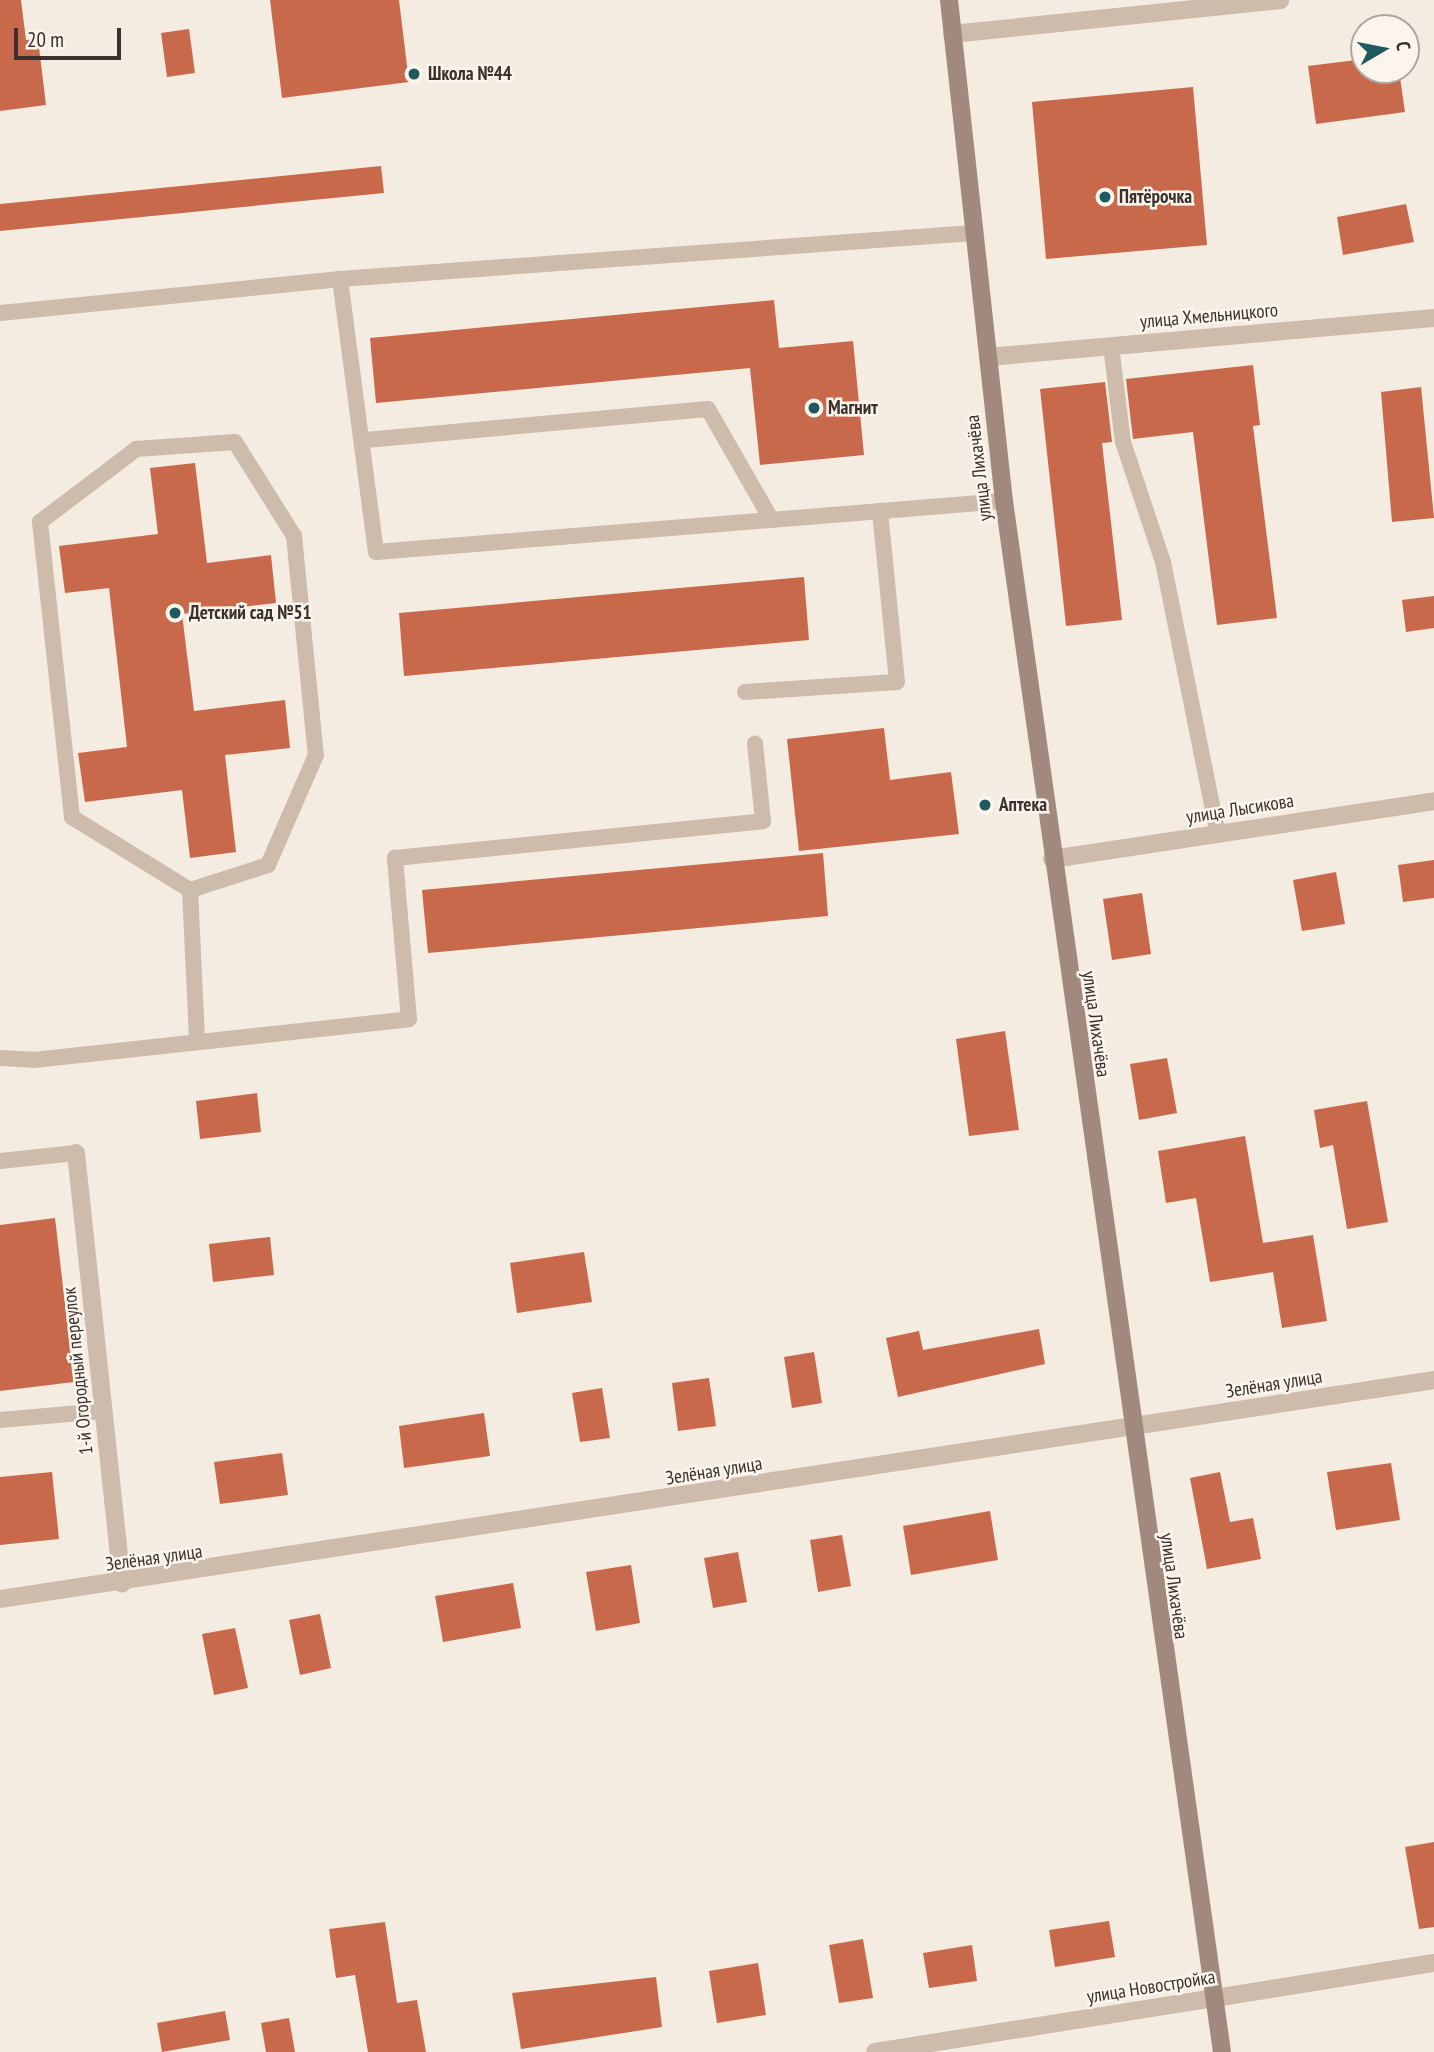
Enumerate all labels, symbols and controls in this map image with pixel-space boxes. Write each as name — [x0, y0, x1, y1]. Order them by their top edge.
scale bar — [18, 14, 124, 58]
north arrow — [1350, 14, 1420, 84]
text: 20 m — [27, 26, 64, 53]
text: С — [1391, 39, 1416, 52]
place label: Школа №44 — [428, 63, 512, 85]
marker: Школа №44 — [406, 66, 422, 82]
place label: Пятёрочка — [1119, 186, 1192, 208]
marker: Пятёрочка — [1097, 189, 1113, 205]
street label: улица Хмельницкого — [1139, 299, 1279, 333]
place label: Магнит — [828, 397, 878, 419]
marker: Магнит — [806, 400, 822, 416]
street label: улица Лихачёва — [961, 414, 997, 522]
place label: Детский сад №51 — [189, 602, 312, 624]
marker: Детский сад №51 — [167, 605, 183, 621]
street label: улица Лысикова — [1185, 789, 1295, 829]
place label: Аптека — [999, 794, 1047, 816]
marker: Аптека — [977, 797, 993, 813]
street label: улица Лихачёва — [1077, 969, 1115, 1079]
street label: 1-й Огородный переулок — [58, 1286, 98, 1456]
street label: Зелёная улица — [1224, 1365, 1324, 1403]
street label: Зелёная улица — [664, 1452, 764, 1490]
street label: улица Лихачёва — [1155, 1531, 1193, 1641]
street label: Зелёная улица — [104, 1540, 204, 1576]
street label: улица Новостройка — [1085, 1966, 1217, 2008]

